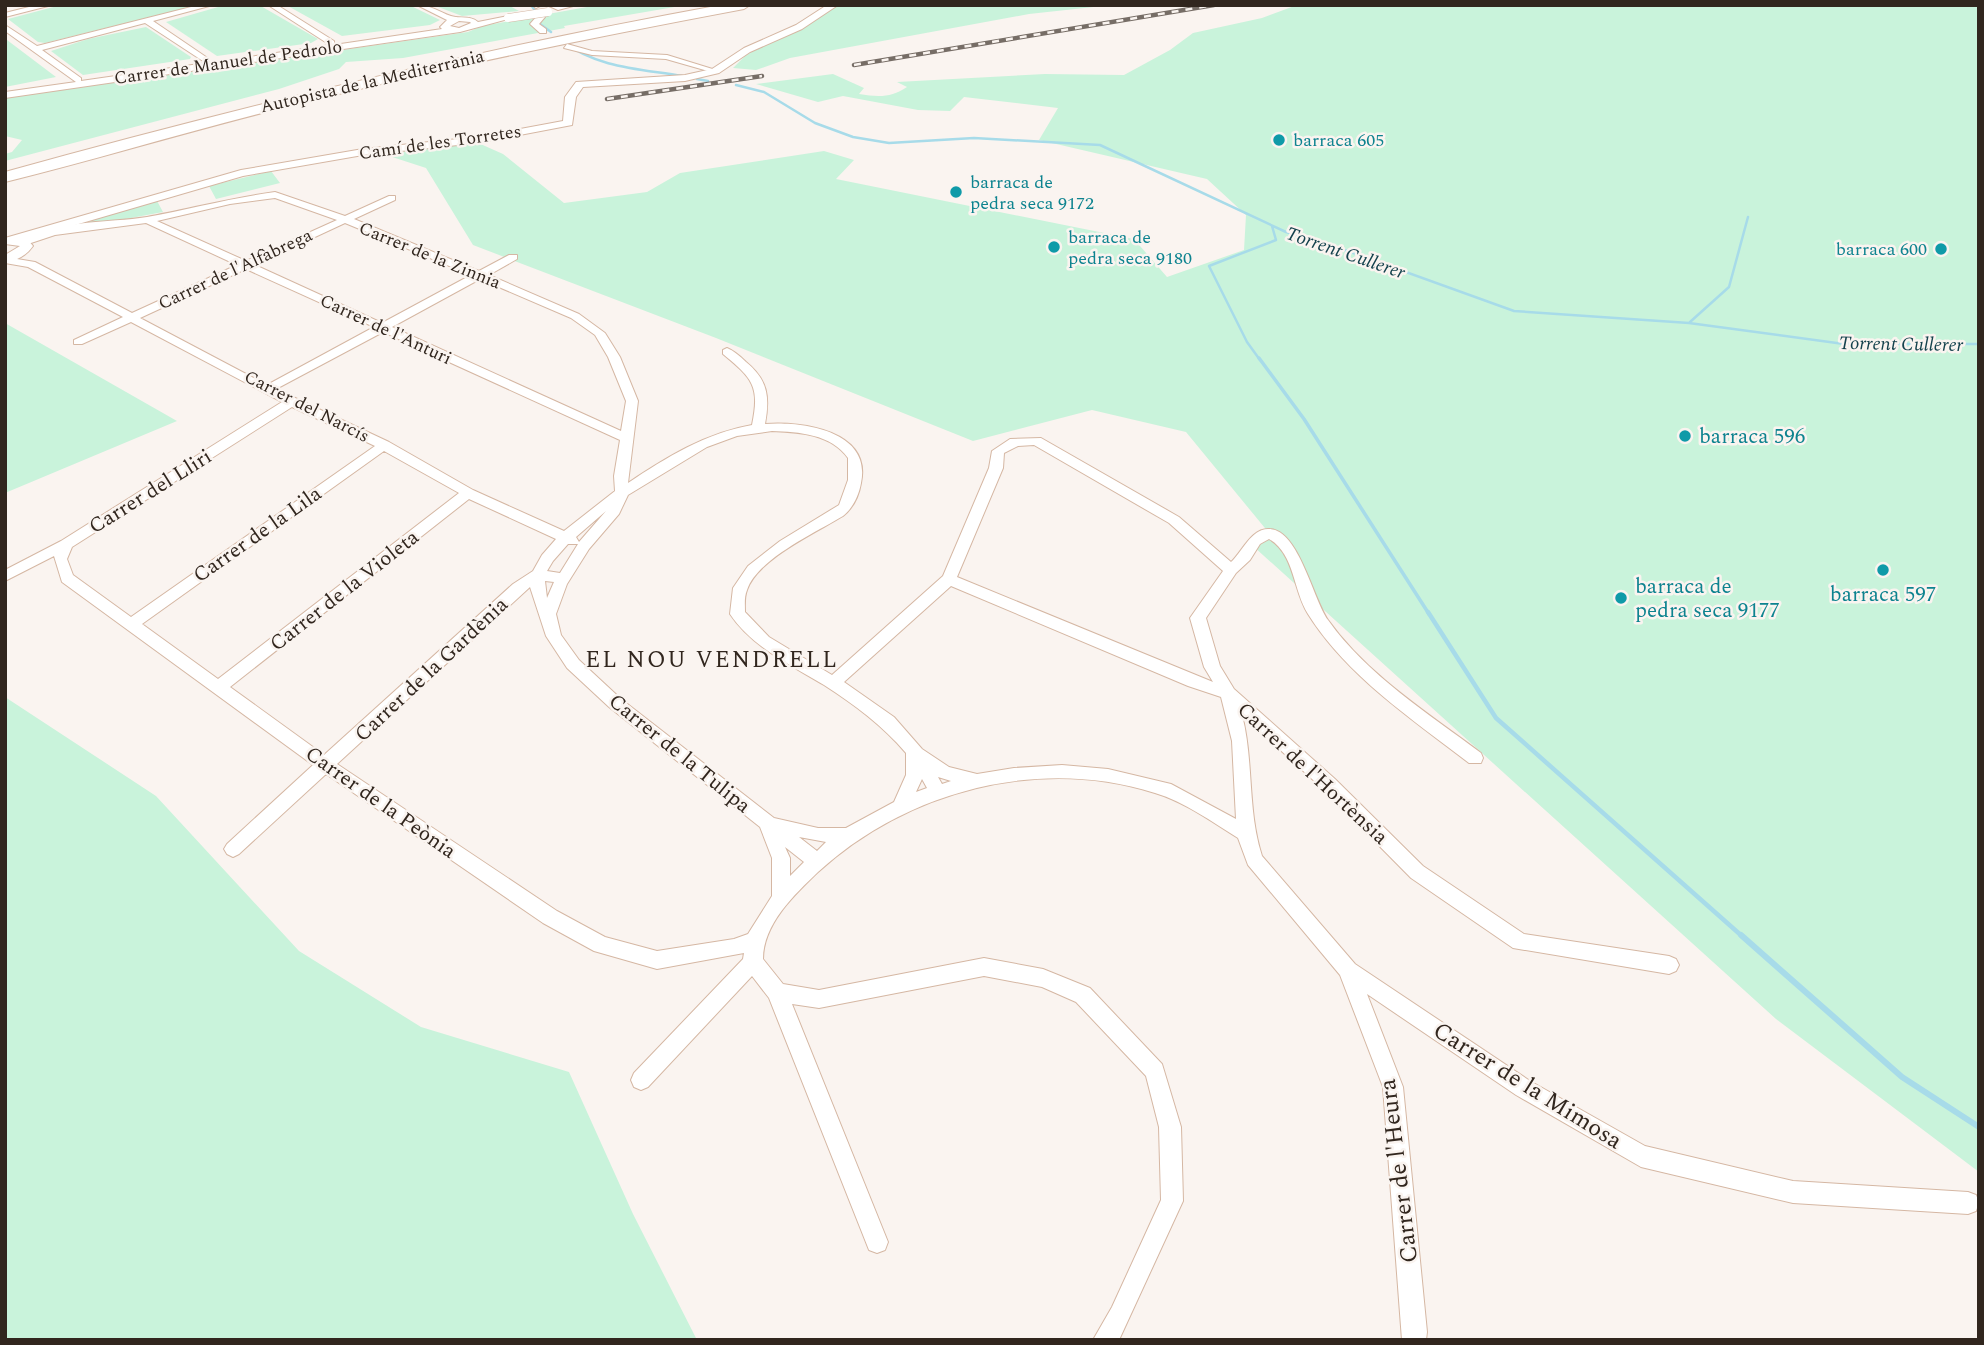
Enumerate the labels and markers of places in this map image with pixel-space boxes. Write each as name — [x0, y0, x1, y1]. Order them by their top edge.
place label: barraca 605 — [1293, 127, 1384, 154]
marker: barraca 605 — [1271, 132, 1287, 148]
place label: barraca de pedra seca 9172 — [970, 169, 1094, 217]
marker: barraca de pedra seca 9172 — [948, 184, 964, 200]
place label: barraca de pedra seca 9180 — [1068, 224, 1192, 272]
place label: barraca 600 — [1836, 236, 1927, 263]
marker: barraca de pedra seca 9180 — [1046, 239, 1062, 255]
marker: barraca 600 — [1933, 241, 1949, 257]
place label: barraca 596 — [1699, 421, 1805, 453]
marker: barraca 596 — [1677, 428, 1693, 444]
marker: barraca 597 — [1875, 562, 1891, 578]
place label: barraca de pedra seca 9177 — [1635, 571, 1780, 627]
place label: barraca 597 — [1830, 579, 1936, 611]
marker: barraca de pedra seca 9177 — [1613, 590, 1629, 606]

